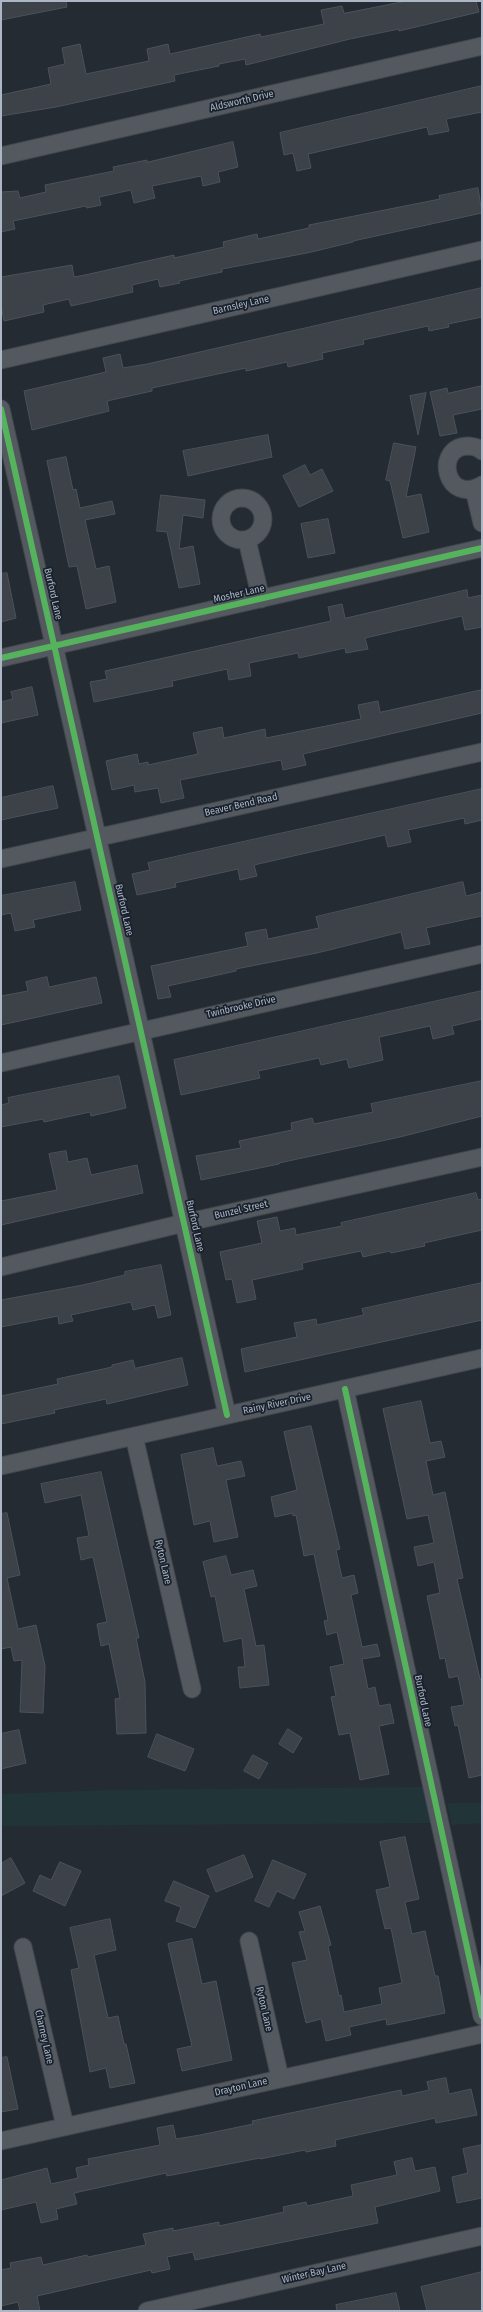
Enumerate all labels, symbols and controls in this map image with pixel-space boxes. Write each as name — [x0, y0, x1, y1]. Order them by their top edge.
street label: Aldsworth Drive — [209, 88, 275, 114]
street label: Barnsley Lane — [212, 293, 270, 317]
street label: Burford Lane — [41, 567, 65, 621]
street label: Mosher Lane — [212, 582, 266, 606]
street label: Beaver Bend Road — [203, 791, 279, 819]
street label: Burford Lane — [112, 883, 136, 937]
street label: Twinbrooke Drive — [205, 993, 277, 1021]
street label: Bunzel Street — [213, 1198, 269, 1222]
street label: Burford Lane — [183, 1199, 207, 1253]
street label: Rainy River Drive — [242, 1391, 312, 1417]
street label: Ryton Lane — [152, 1539, 174, 1585]
street label: Burford Lane — [412, 1674, 434, 1728]
street label: Ryton Lane — [253, 1986, 275, 2032]
street label: Charney Lane — [32, 2009, 56, 2065]
street label: Drayton Lane — [214, 2075, 268, 2099]
street label: Winter Bay Lane — [281, 2260, 347, 2286]

